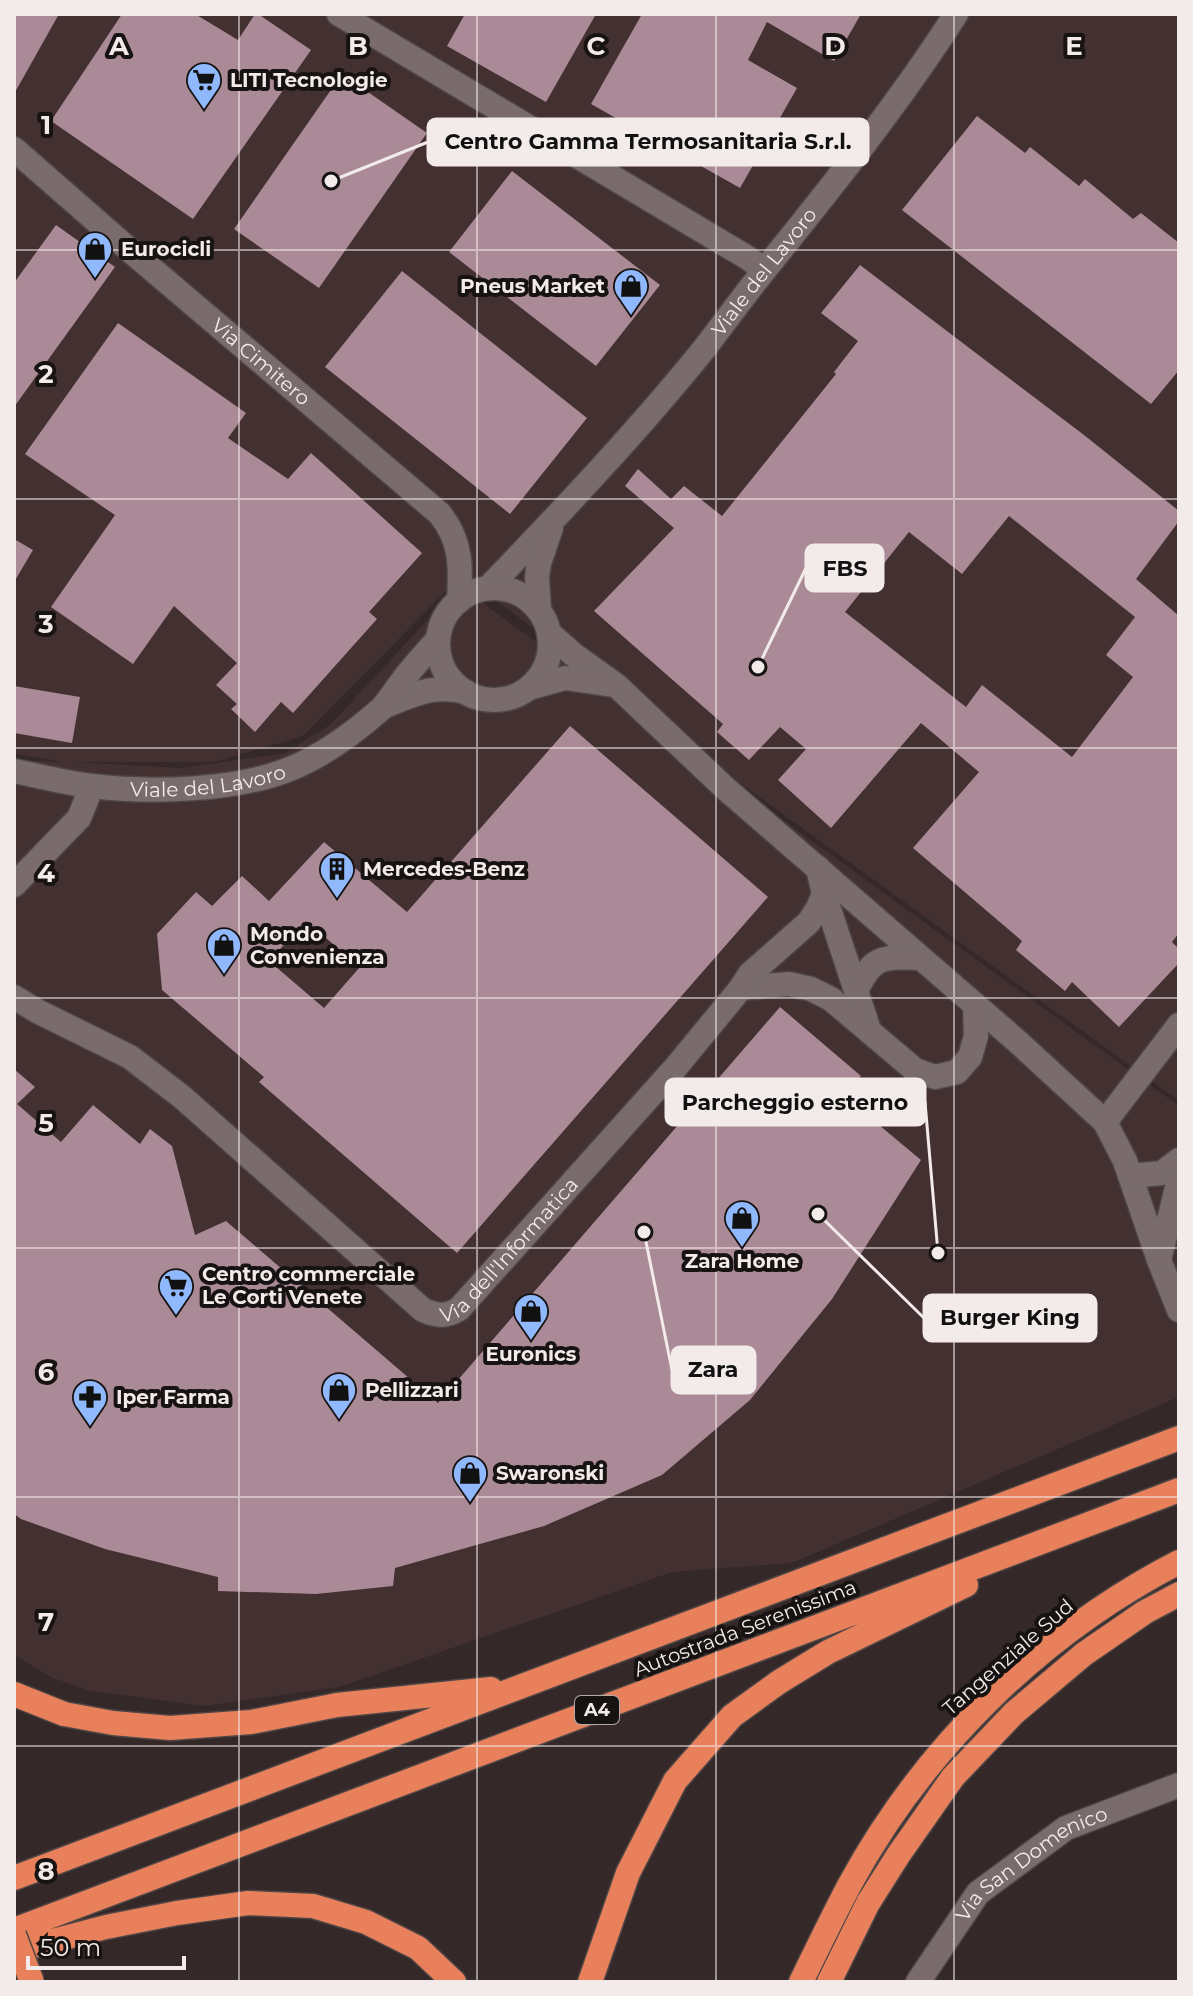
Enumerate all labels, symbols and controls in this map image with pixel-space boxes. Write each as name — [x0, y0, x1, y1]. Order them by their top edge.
text: A — [108, 30, 130, 62]
text: B — [348, 30, 368, 62]
text: C — [587, 30, 606, 62]
text: D — [824, 30, 846, 62]
text: E — [1065, 30, 1083, 62]
supermarket icon: LITI Tecnologie — [185, 61, 223, 111]
place label: LITI Tecnologie — [230, 68, 388, 92]
text: 1 — [41, 109, 51, 141]
callout: Centro Gamma Termosanitaria S.r.l. — [428, 119, 868, 165]
text: Centro Gamma Termosanitaria S.r.l. — [444, 128, 852, 155]
street label: Viale del Lavoro — [706, 203, 822, 341]
shop icon: Eurocicli — [76, 230, 114, 280]
place label: Eurocicli — [121, 237, 211, 261]
shop icon: Pneus Market — [612, 267, 650, 317]
place label: Pneus Market — [460, 274, 605, 298]
street label: Via Cimitero — [207, 313, 315, 411]
text: 2 — [38, 358, 54, 390]
callout: FBS — [806, 545, 883, 591]
text: FBS — [823, 555, 867, 582]
text: 3 — [37, 608, 54, 640]
street label: Viale del Lavoro — [130, 760, 289, 802]
building icon: Mercedes-Benz — [318, 850, 356, 900]
text: 4 — [37, 857, 55, 889]
place label: Mercedes-Benz — [363, 857, 525, 881]
place label: Mondo Convenienza — [250, 922, 385, 969]
shop icon: Mondo Convenienza — [205, 926, 243, 976]
callout: Parcheggio esterno — [666, 1079, 925, 1125]
text: Parcheggio esterno — [682, 1089, 908, 1116]
text: 5 — [38, 1107, 54, 1139]
street label: Via dell'Informatica — [438, 1172, 583, 1327]
shop icon: Zara Home — [723, 1199, 761, 1249]
place label: Zara Home — [685, 1249, 799, 1273]
place label: Centro commerciale Le Corti Venete — [202, 1262, 415, 1309]
supermarket icon: Centro commerciale Le Corti Venete — [157, 1267, 195, 1317]
shop icon: Euronics — [512, 1292, 550, 1342]
callout: Burger King — [924, 1295, 1096, 1341]
text: Burger King — [940, 1304, 1080, 1331]
place label: Euronics — [486, 1342, 577, 1366]
callout: Zara — [672, 1347, 755, 1393]
text: 6 — [38, 1356, 55, 1388]
text: Zara — [688, 1356, 738, 1383]
shop icon: Pellizzari — [320, 1371, 358, 1421]
pharmacy icon: Iper Farma — [71, 1378, 109, 1428]
place label: Pellizzari — [365, 1378, 459, 1402]
place label: Iper Farma — [116, 1385, 230, 1409]
shop icon: Swaronski — [451, 1454, 489, 1504]
place label: Swaronski — [496, 1461, 604, 1485]
street label: Autostrada Serenissima — [630, 1574, 860, 1682]
street label: Tangenziale Sud — [938, 1594, 1078, 1720]
text: 7 — [38, 1606, 54, 1638]
road number: A4 — [575, 1696, 619, 1724]
street label: Via San Domenico — [951, 1801, 1111, 1926]
text: 8 — [37, 1855, 55, 1887]
scale bar — [28, 1920, 184, 1970]
text: 50 m — [40, 1933, 101, 1962]

